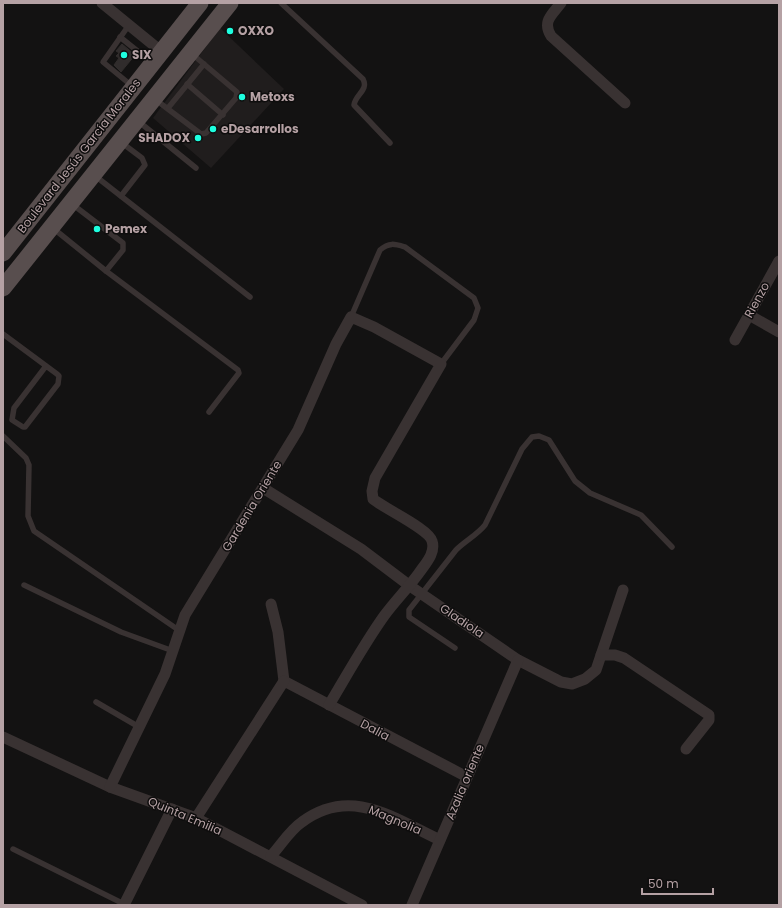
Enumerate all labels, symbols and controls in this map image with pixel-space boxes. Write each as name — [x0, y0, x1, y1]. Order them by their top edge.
place label: OXXO — [238, 22, 275, 39]
marker: OXXO — [225, 26, 235, 36]
place label: SIX — [132, 46, 152, 63]
marker: SIX — [119, 50, 129, 60]
street label: Boulevard Jesús García Morales — [13, 75, 144, 236]
place label: Metoxs — [250, 88, 295, 105]
marker: Metoxs — [237, 92, 247, 102]
place label: eDesarrollos — [221, 120, 299, 137]
marker: eDesarrollos — [208, 124, 218, 134]
place label: SHADOX — [138, 129, 190, 146]
marker: SHADOX — [193, 133, 203, 143]
place label: Pemex — [105, 220, 148, 237]
marker: Pemex — [92, 224, 102, 234]
street label: Rienzo — [740, 279, 773, 321]
street label: Gardenia Oriente — [218, 457, 285, 554]
street label: Gladiola — [437, 599, 488, 642]
street label: Dalia — [358, 715, 393, 744]
street label: Azalia oriente — [441, 741, 488, 822]
street label: Quinta Emilia — [146, 792, 225, 839]
street label: Magnolia — [366, 801, 424, 838]
scale bar — [642, 870, 713, 896]
text: 50 m — [648, 875, 679, 892]

